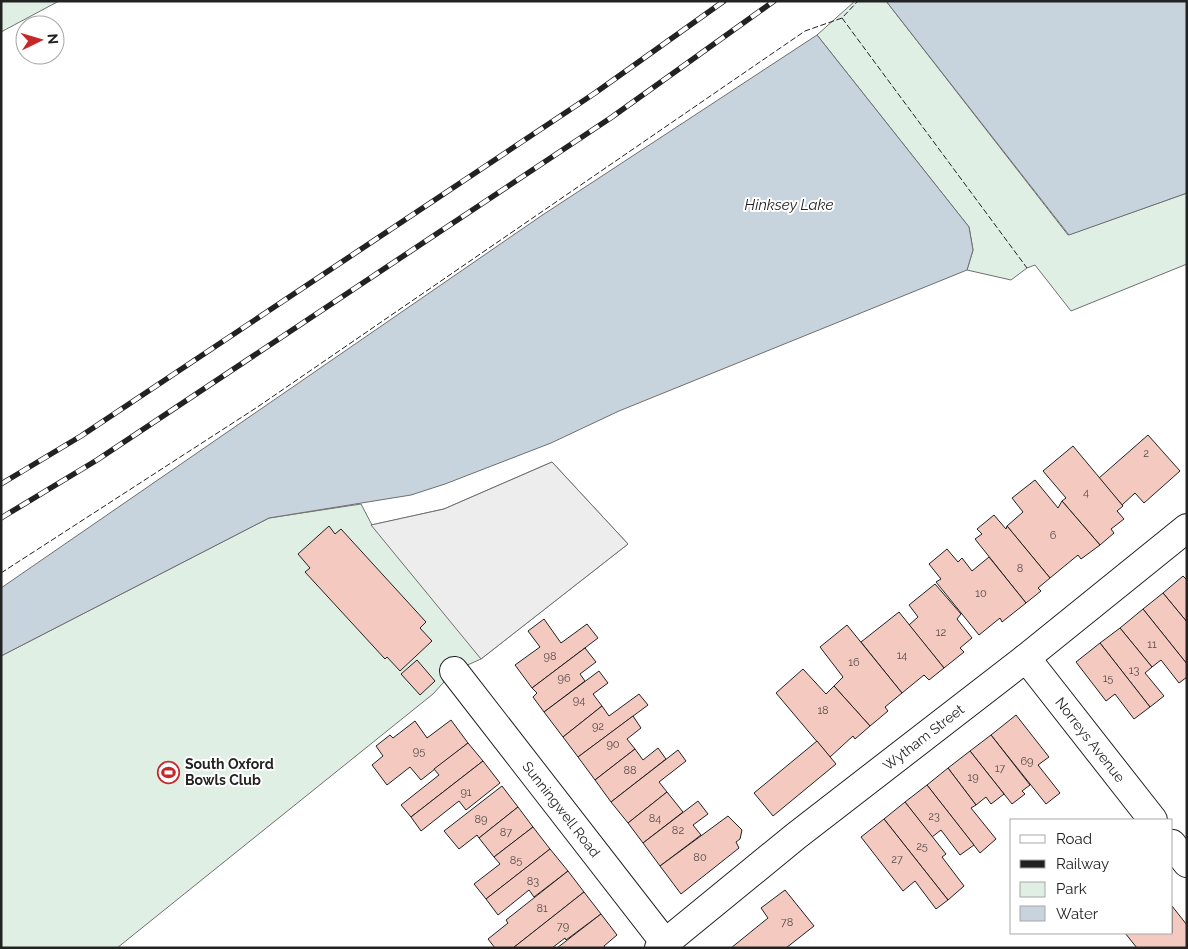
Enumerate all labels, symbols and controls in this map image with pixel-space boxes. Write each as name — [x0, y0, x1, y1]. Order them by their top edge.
north arrow — [15, 15, 65, 65]
text: N — [45, 33, 61, 45]
water label: Hinksey Lake — [745, 196, 833, 214]
house number: 2 — [1143, 447, 1149, 460]
house number: 4 — [1083, 486, 1089, 499]
house number: 6 — [1050, 529, 1057, 542]
house number: 8 — [1017, 562, 1023, 575]
house number: 10 — [975, 587, 987, 600]
house number: 12 — [936, 626, 946, 639]
house number: 11 — [1147, 638, 1157, 651]
house number: 14 — [897, 649, 907, 662]
house number: 98 — [544, 650, 556, 663]
house number: 16 — [848, 656, 860, 669]
house number: 13 — [1129, 664, 1139, 677]
house number: 96 — [557, 672, 571, 685]
house number: 15 — [1103, 672, 1113, 685]
house number: 94 — [573, 694, 585, 707]
street label: Norreys Avenue — [1052, 694, 1128, 785]
street label: Wytham Street — [880, 701, 967, 774]
house number: 18 — [817, 704, 829, 717]
house number: 92 — [592, 720, 604, 733]
house number: 90 — [606, 738, 620, 751]
house number: 95 — [413, 745, 425, 758]
house number: 69 — [1020, 755, 1034, 768]
place label: South Oxford Bowls Club — [185, 756, 274, 788]
street label: Sunningwell Road — [519, 758, 603, 860]
sports icon: South Oxford Bowls Club — [157, 760, 181, 784]
house number: 17 — [995, 762, 1005, 775]
house number: 88 — [623, 764, 637, 777]
house number: 19 — [967, 771, 979, 784]
house number: 91 — [460, 786, 472, 799]
house number: 23 — [928, 810, 940, 823]
house number: 84 — [649, 812, 661, 825]
house number: 89 — [475, 813, 487, 826]
legend — [1010, 819, 1173, 934]
house number: 82 — [672, 824, 684, 837]
house number: 87 — [500, 826, 512, 839]
text: Road — [1056, 830, 1092, 848]
house number: 25 — [916, 840, 928, 853]
house number: 80 — [693, 851, 707, 864]
house number: 27 — [891, 853, 903, 866]
house number: 85 — [510, 854, 522, 867]
text: Railway — [1056, 855, 1109, 873]
house number: 83 — [527, 875, 539, 888]
text: Park — [1056, 880, 1087, 898]
house number: 81 — [536, 902, 548, 915]
text: Water — [1056, 905, 1099, 923]
house number: 78 — [781, 916, 793, 929]
house number: 79 — [557, 920, 569, 933]

